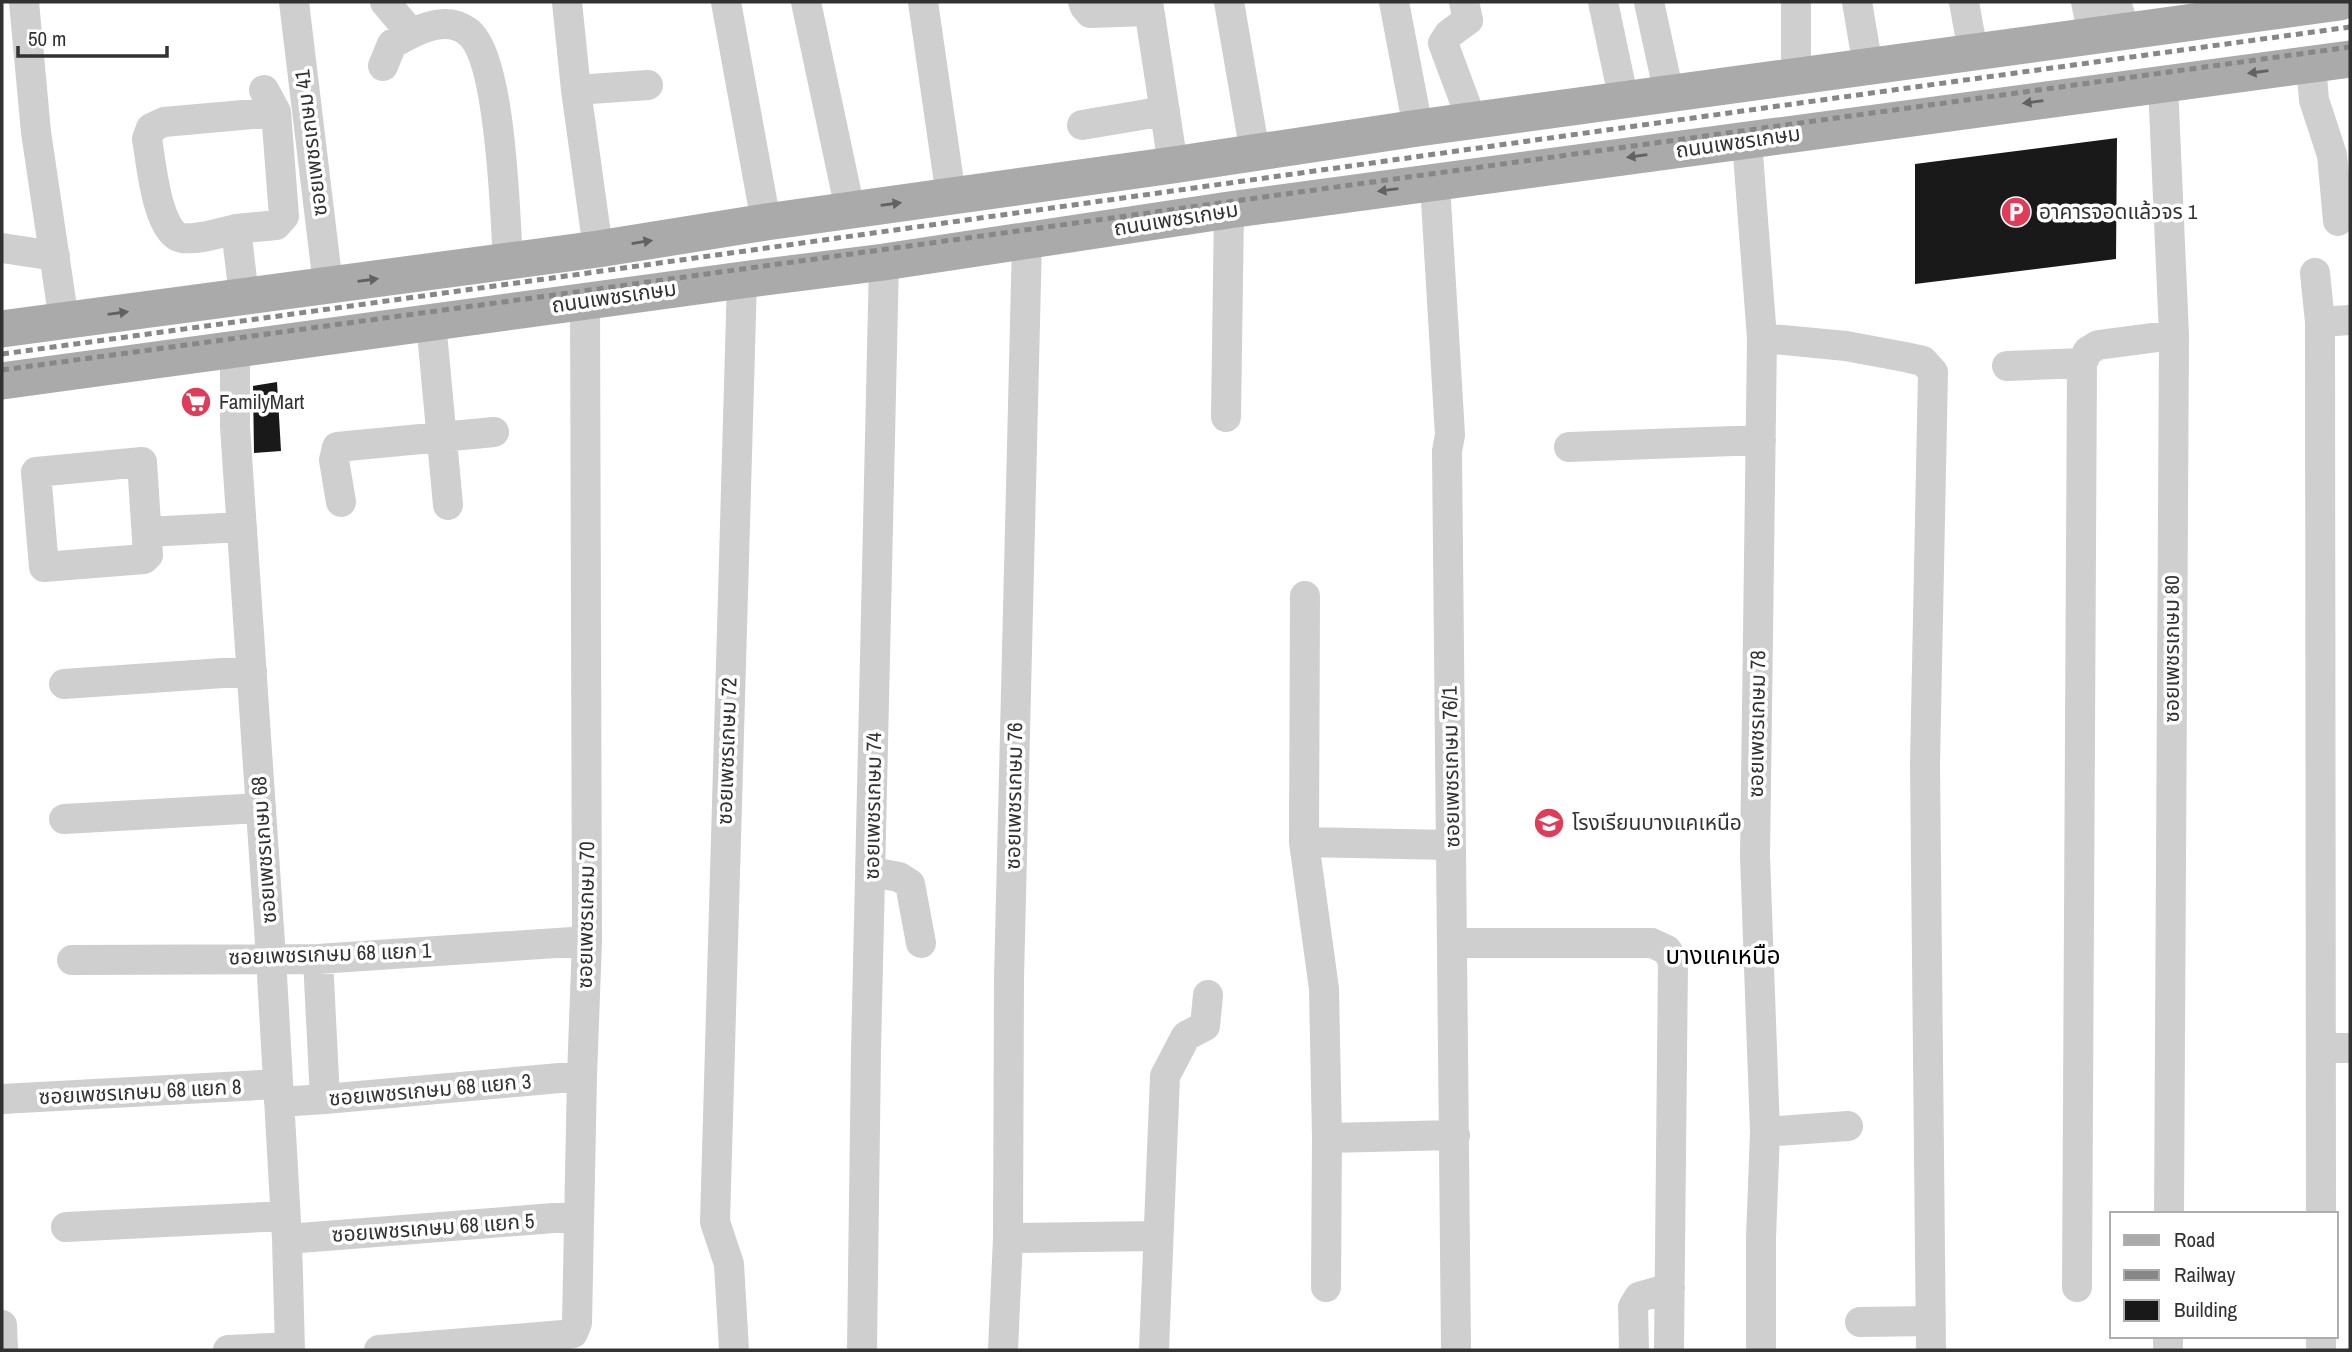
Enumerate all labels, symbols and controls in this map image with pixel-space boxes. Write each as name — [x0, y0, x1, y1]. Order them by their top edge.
scale bar — [18, 14, 166, 58]
text: 50 m — [28, 24, 66, 53]
one-way arrow — [2247, 66, 2269, 77]
street label: ซอยเพชรเกษม 41 — [287, 68, 334, 218]
one-way arrow — [2022, 97, 2044, 108]
street label: ถนนเพชรเกษม — [1674, 118, 1802, 165]
one-way arrow — [1626, 150, 1648, 161]
one-way arrow — [1377, 184, 1399, 195]
street label: ถนนเพชรเกษม — [1112, 194, 1240, 243]
parking icon: อาคารจอดแล้วจร 1 — [1999, 195, 2033, 229]
place label: อาคารจอดแล้วจร 1 — [2039, 197, 2198, 226]
one-way arrow — [880, 199, 902, 210]
one-way arrow — [631, 236, 653, 247]
street label: ถนนเพชรเกษม — [550, 273, 678, 320]
one-way arrow — [357, 274, 379, 285]
one-way arrow — [107, 308, 129, 319]
supermarket icon: FamilyMart — [179, 385, 213, 419]
place label: FamilyMart — [219, 387, 304, 416]
street label: ซอยเพชรเกษม 80 — [2157, 575, 2186, 723]
street label: ซอยเพชรเกษม 78 — [1741, 650, 1772, 798]
street label: ซอยเพชรเกษม 72 — [709, 677, 744, 825]
street label: ซอยเพชรเกษม 76/1 — [1435, 685, 1466, 848]
street label: ซอยเพชรเกษม 76 — [998, 722, 1029, 870]
street label: ซอยเพชรเกษม 74 — [857, 732, 888, 880]
street label: ซอยเพชรเกษม 68 — [244, 775, 283, 925]
school or university icon: โรงเรียนบางแคเหนือ — [1532, 806, 1566, 840]
place label: โรงเรียนบางแคเหนือ — [1572, 808, 1742, 837]
street label: ซอยเพชรเกษม 70 — [570, 841, 601, 989]
street label: ซอยเพชรเกษม 68 แยก 1 — [228, 935, 432, 972]
district label: บางแคเหนือ — [1666, 939, 1780, 971]
street label: ซอยเพชรเกษม 68 แยก 3 — [328, 1066, 532, 1113]
street label: ซอยเพชรเกษม 68 แยก 8 — [38, 1072, 242, 1111]
street label: ซอยเพชรเกษม 68 แยก 5 — [331, 1206, 535, 1249]
legend — [2110, 1212, 2338, 1338]
text: Road — [2174, 1225, 2215, 1254]
text: Railway — [2174, 1260, 2236, 1289]
text: Building — [2174, 1295, 2238, 1324]

